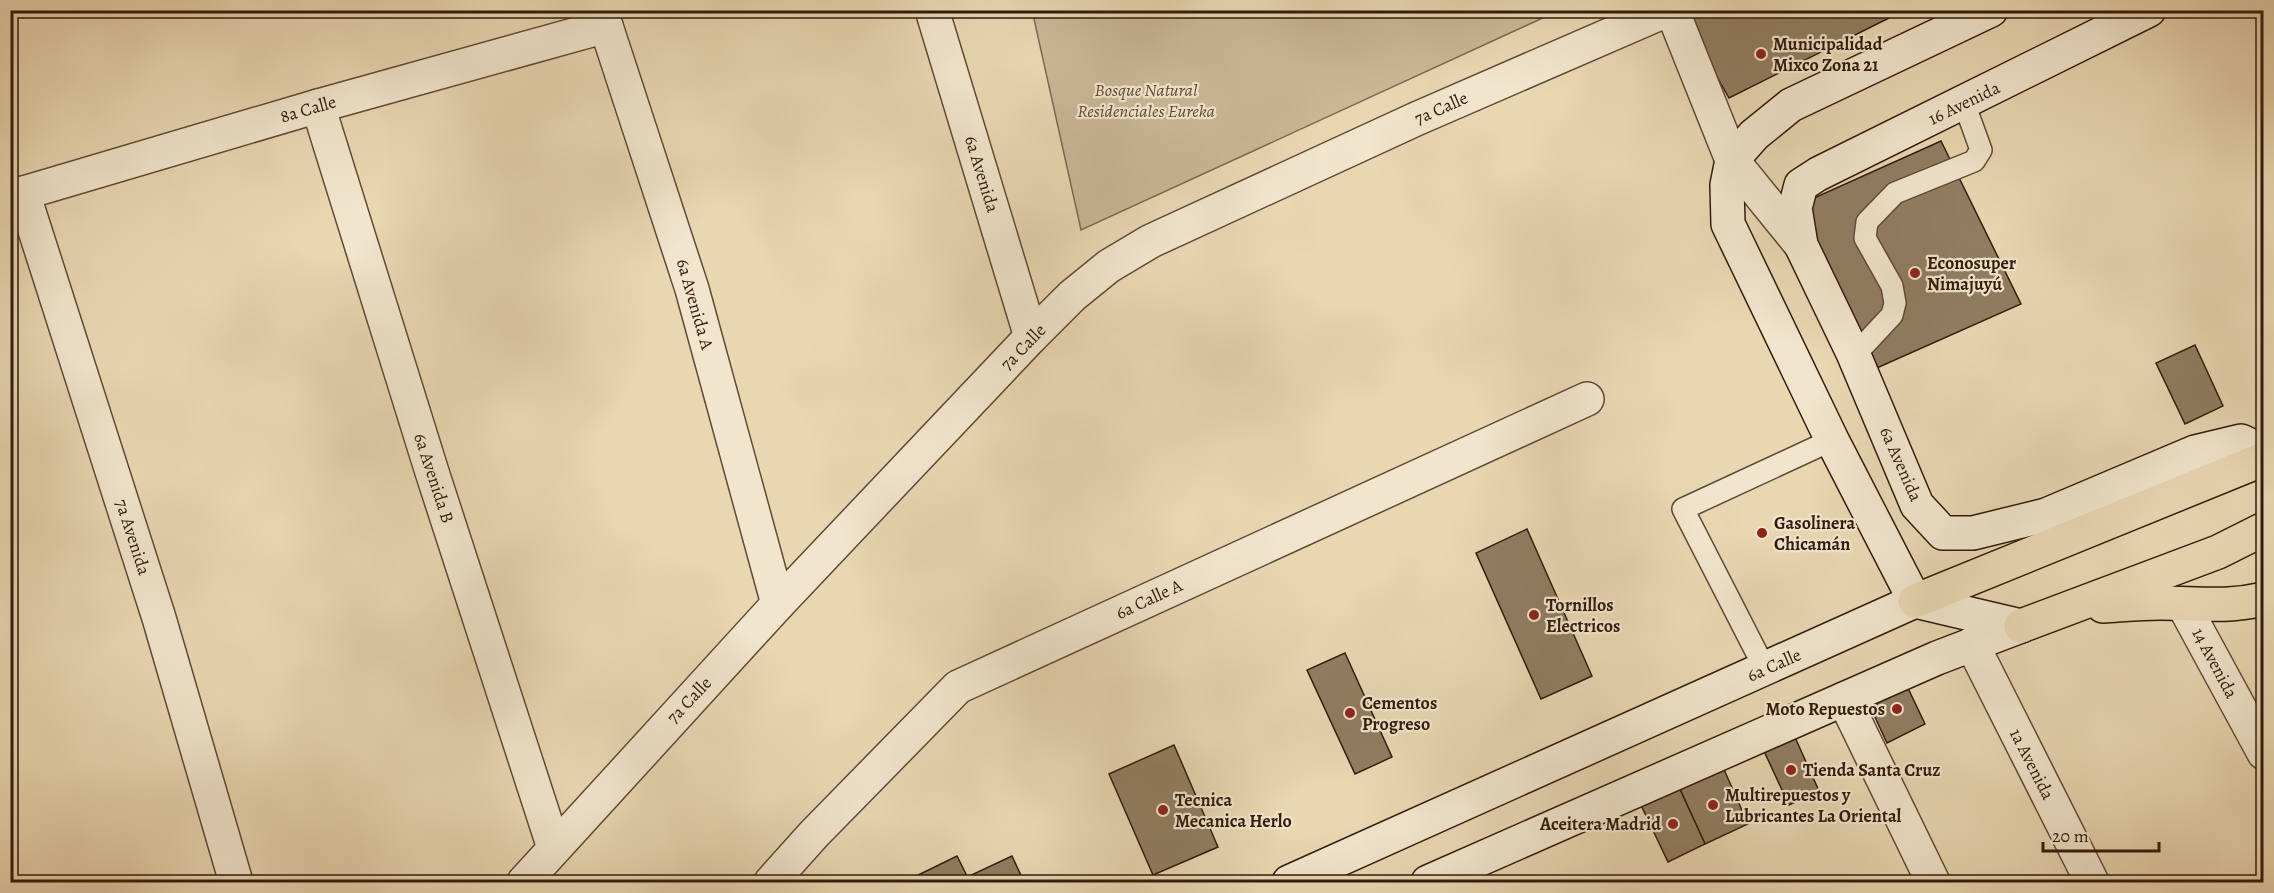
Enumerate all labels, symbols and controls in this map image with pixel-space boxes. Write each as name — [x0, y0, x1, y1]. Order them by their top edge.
place label: Municipalidad Mixco Zona 21 — [1773, 32, 1883, 77]
marker: Municipalidad Mixco Zona 21 — [1754, 47, 1768, 61]
street label: 16 Avenida — [1924, 75, 2004, 131]
park label: Bosque Natural Residenciales Eureka — [1077, 78, 1215, 123]
street label: 7a Calle — [1411, 86, 1471, 130]
street label: 8a Calle — [277, 90, 339, 128]
street label: 6a Avenida — [959, 133, 1005, 216]
place label: Econosuper Nimajuyú — [1927, 251, 2017, 296]
street label: 6a Avenida A — [671, 256, 720, 353]
marker: Econosuper Nimajuyú — [1908, 266, 1922, 280]
street label: 7a Calle — [995, 319, 1051, 375]
street label: 6a Avenida — [1874, 423, 1928, 506]
street label: 6a Avenida B — [408, 430, 460, 526]
street label: 7a Avenida — [109, 496, 157, 579]
place label: Gasolinera Chicamán — [1774, 511, 1856, 556]
marker: Gasolinera Chicamán — [1755, 526, 1769, 540]
street label: 6a Calle A — [1112, 573, 1187, 625]
place label: Tornillos Electricos — [1546, 593, 1620, 638]
marker: Tornillos Electricos — [1527, 608, 1541, 622]
street label: 14 Avenida — [2186, 623, 2244, 703]
street label: 6a Calle — [1743, 642, 1805, 688]
street label: 7a Calle — [661, 671, 717, 729]
place label: Cementos Progreso — [1362, 691, 1437, 736]
place label: Moto Repuestos — [1765, 697, 1885, 721]
marker: Moto Repuestos — [1890, 702, 1904, 716]
marker: Cementos Progreso — [1343, 706, 1357, 720]
street label: 1a Avenida — [2004, 724, 2060, 804]
place label: Tienda Santa Cruz — [1803, 758, 1940, 782]
marker: Tienda Santa Cruz — [1784, 763, 1798, 777]
place label: Multirepuestos y Lubricantes La Oriental — [1725, 783, 1902, 828]
place label: Tecnica Mecanica Herlo — [1175, 788, 1292, 833]
marker: Multirepuestos y Lubricantes La Oriental — [1706, 798, 1720, 812]
marker: Tecnica Mecanica Herlo — [1156, 803, 1170, 817]
place label: Aceitera Madrid — [1539, 812, 1661, 836]
scale bar — [2043, 815, 2158, 853]
marker: Aceitera Madrid — [1666, 817, 1680, 831]
text: 20 m — [2052, 824, 2089, 848]

